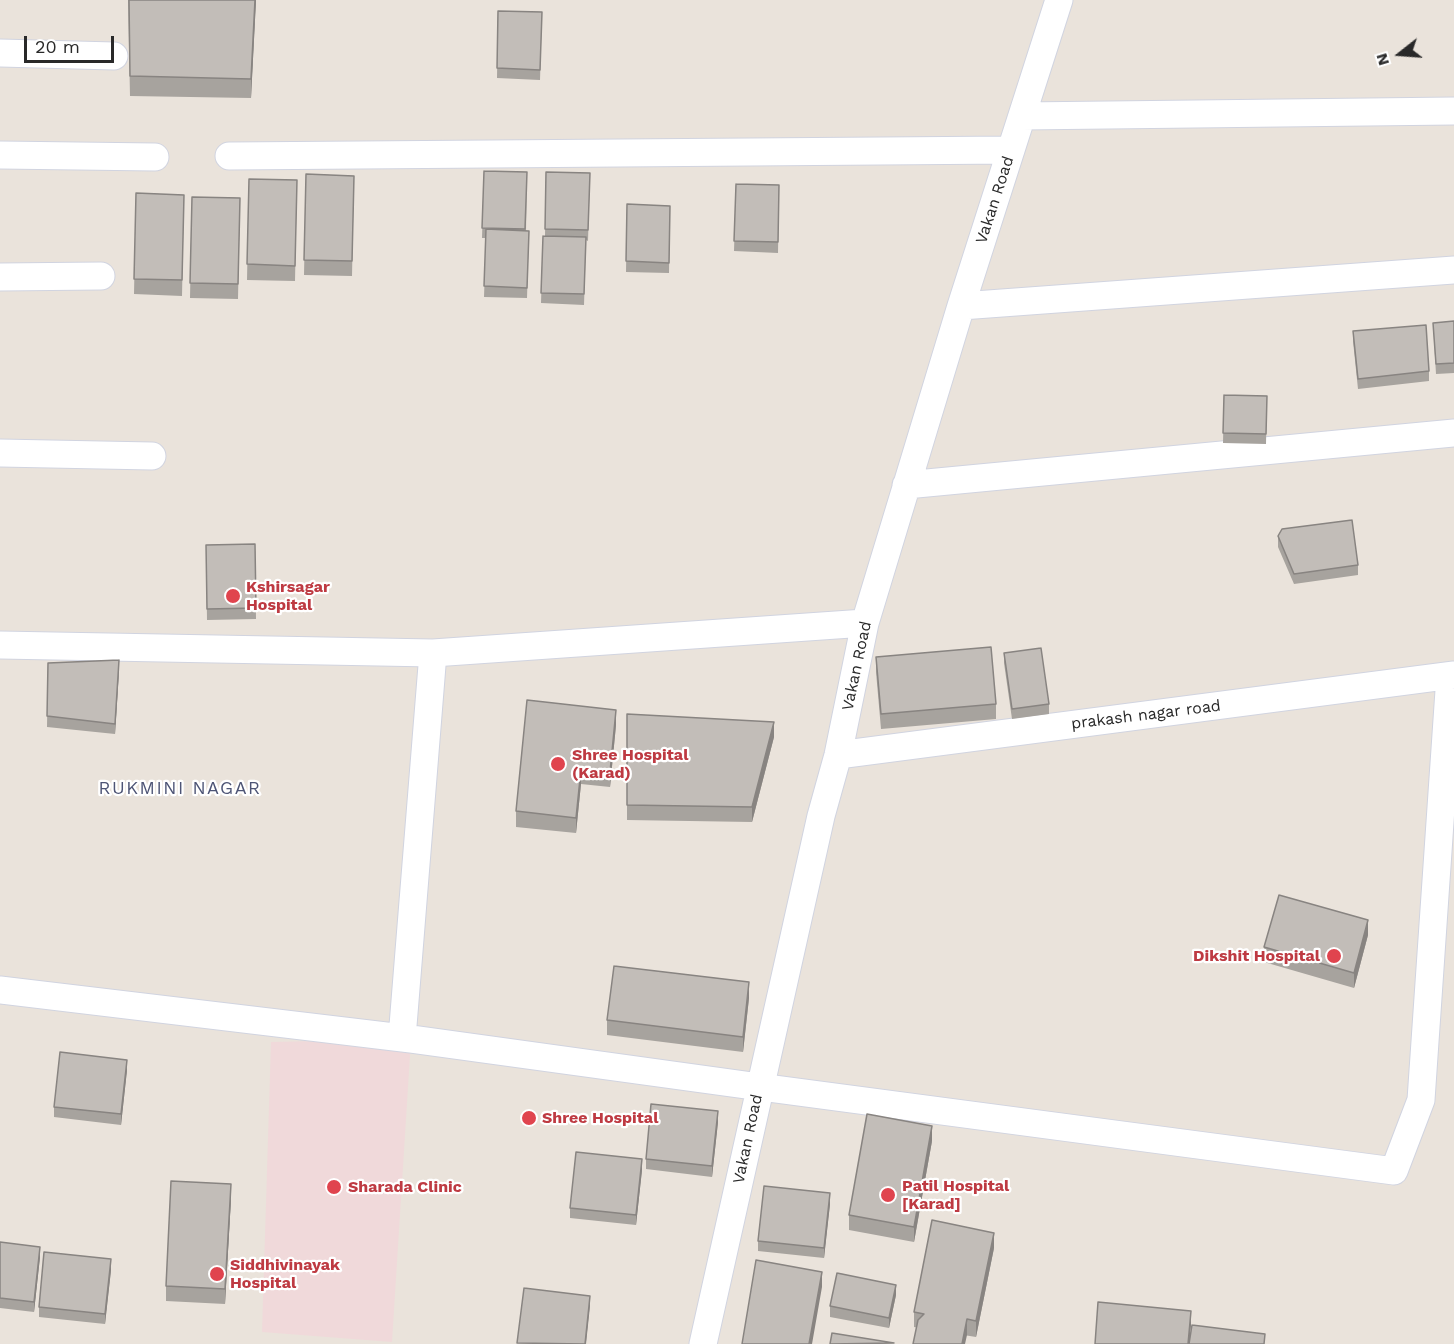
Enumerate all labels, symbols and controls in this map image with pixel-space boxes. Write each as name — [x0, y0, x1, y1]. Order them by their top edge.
scale bar — [27, 24, 117, 62]
north arrow — [1370, 24, 1430, 84]
text: 20 m — [35, 36, 80, 57]
text: N — [1371, 51, 1393, 68]
street label: Vakan Road — [972, 154, 1018, 246]
place label: Kshirsagar Hospital — [246, 577, 330, 615]
marker: Kshirsagar Hospital — [224, 587, 242, 605]
street label: Vakan Road — [838, 620, 876, 712]
street label: prakash nagar road — [1070, 696, 1222, 734]
place label: Shree Hospital (Karad) — [572, 745, 688, 783]
marker: Shree Hospital (Karad) — [549, 755, 567, 773]
district label: RUKMINI NAGAR — [99, 778, 261, 800]
place label: Dikshit Hospital — [1193, 946, 1320, 966]
marker: Dikshit Hospital — [1325, 947, 1343, 965]
street label: Vakan Road — [729, 1093, 767, 1185]
place label: Shree Hospital — [542, 1108, 658, 1128]
marker: Shree Hospital — [520, 1109, 538, 1127]
place label: Patil Hospital [Karad] — [902, 1176, 1009, 1214]
place label: Sharada Clinic — [348, 1177, 462, 1197]
marker: Sharada Clinic — [325, 1178, 343, 1196]
marker: Patil Hospital [Karad] — [879, 1186, 897, 1204]
place label: Siddhivinayak Hospital — [230, 1255, 340, 1293]
marker: Siddhivinayak Hospital — [208, 1265, 226, 1283]

